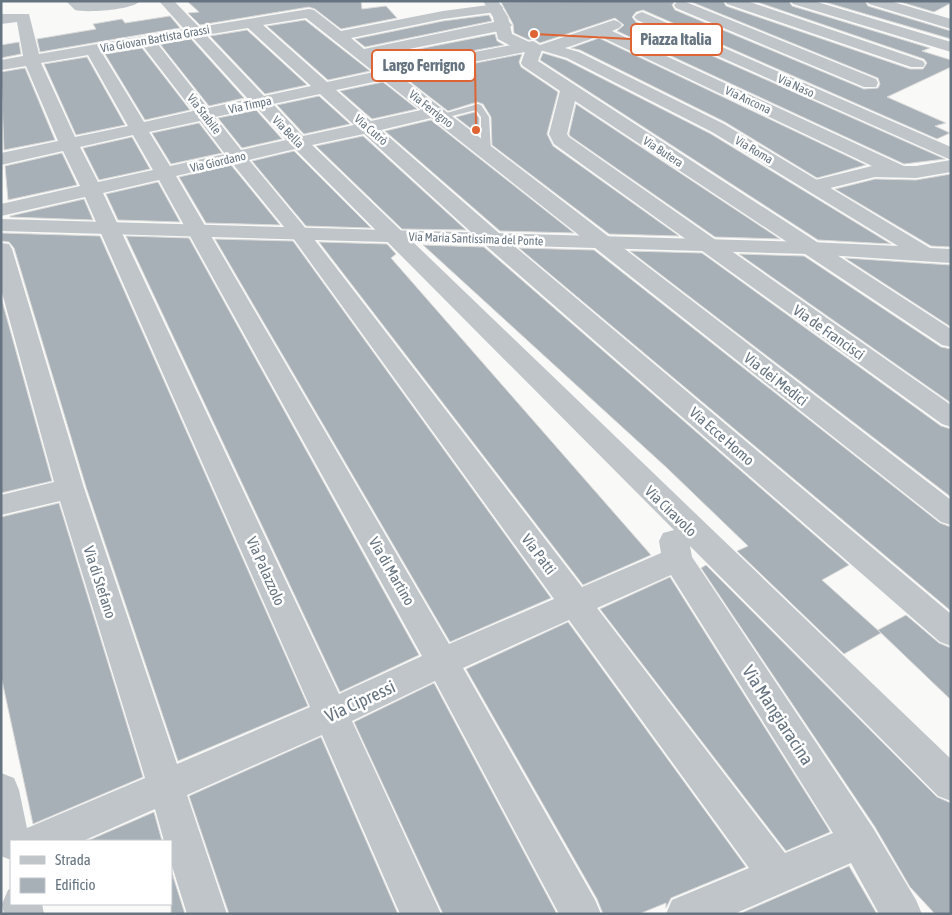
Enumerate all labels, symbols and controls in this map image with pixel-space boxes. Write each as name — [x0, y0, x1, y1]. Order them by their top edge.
street label: Via Giovan Battista Grassi — [99, 22, 211, 56]
callout: Piazza Italia — [631, 24, 722, 55]
text: Piazza Italia — [640, 30, 712, 48]
callout: Largo Ferrigno — [372, 50, 475, 81]
text: Largo Ferrigno — [383, 56, 466, 74]
street label: Via Naso — [776, 72, 817, 100]
street label: Via Ancona — [723, 83, 773, 117]
street label: Via Ferrigno — [406, 87, 456, 131]
street label: Via Stabile — [184, 91, 224, 137]
street label: Via Timpa — [227, 94, 273, 116]
street label: Via Cutrò — [351, 112, 391, 149]
street label: Via Bella — [269, 113, 307, 151]
street label: Via Roma — [733, 133, 775, 167]
street label: Via Butera — [640, 134, 686, 170]
street label: Via Giordano — [189, 149, 248, 175]
street label: Via Maria Santissima del Ponte — [408, 230, 544, 248]
street label: Via de Francisci — [790, 301, 868, 363]
street label: Via dei Medici — [741, 349, 811, 409]
street label: Via Ecce Homo — [686, 403, 758, 469]
street label: Via Ciravolo — [642, 482, 700, 540]
street label: Via Patti — [518, 531, 560, 577]
street label: Via Palazzolo — [243, 534, 289, 608]
street label: Via di Martino — [366, 534, 418, 608]
street label: Via di Stefano — [80, 544, 120, 620]
street label: Via Mangiaracina — [738, 661, 818, 769]
street label: Via Cipressi — [322, 676, 398, 726]
legend — [10, 840, 172, 905]
text: Strada — [55, 851, 91, 868]
text: Edificio — [55, 876, 96, 893]

